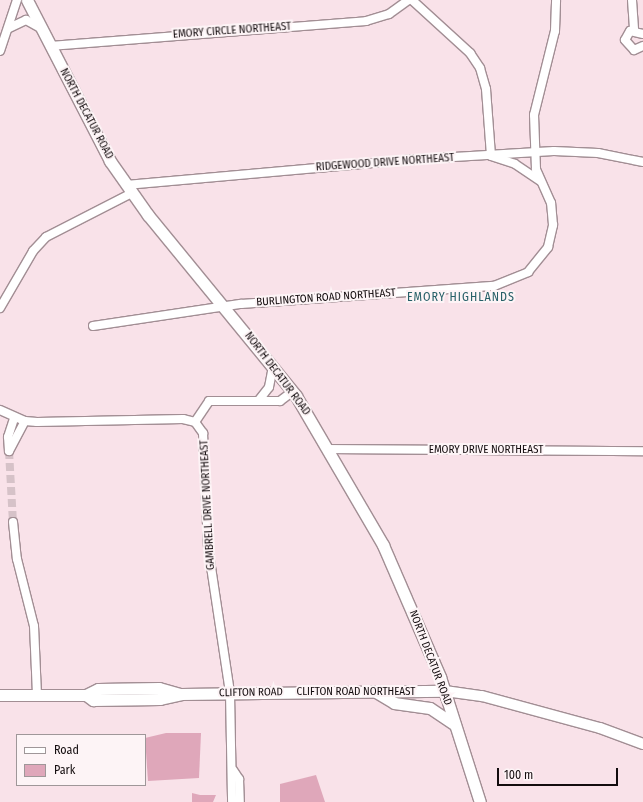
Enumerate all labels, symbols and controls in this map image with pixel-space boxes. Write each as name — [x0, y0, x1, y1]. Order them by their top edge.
street label: EMORY CIRCLE NORTHEAST — [172, 20, 292, 42]
street label: NORTH DECATUR ROAD — [56, 66, 116, 162]
street label: RIDGEWOOD DRIVE NORTHEAST — [315, 152, 455, 174]
street label: BURLINGTON ROAD NORTHEAST — [256, 287, 396, 309]
district label: EMORY HIGHLANDS — [407, 291, 515, 305]
street label: NORTH DECATUR ROAD — [241, 330, 313, 418]
street label: GAMBRELL DRIVE NORTHEAST — [198, 440, 218, 570]
street label: EMORY DRIVE NORTHEAST — [429, 443, 543, 457]
street label: NORTH DECATUR ROAD — [406, 609, 454, 707]
street label: CLIFTON ROAD NORTHEAST — [297, 685, 415, 699]
street label: CLIFTON ROAD — [219, 686, 283, 700]
legend — [16, 734, 146, 786]
text: Road — [54, 743, 79, 757]
scale bar — [499, 760, 620, 786]
text: Park — [54, 763, 75, 777]
text: 100 m — [504, 768, 533, 782]

